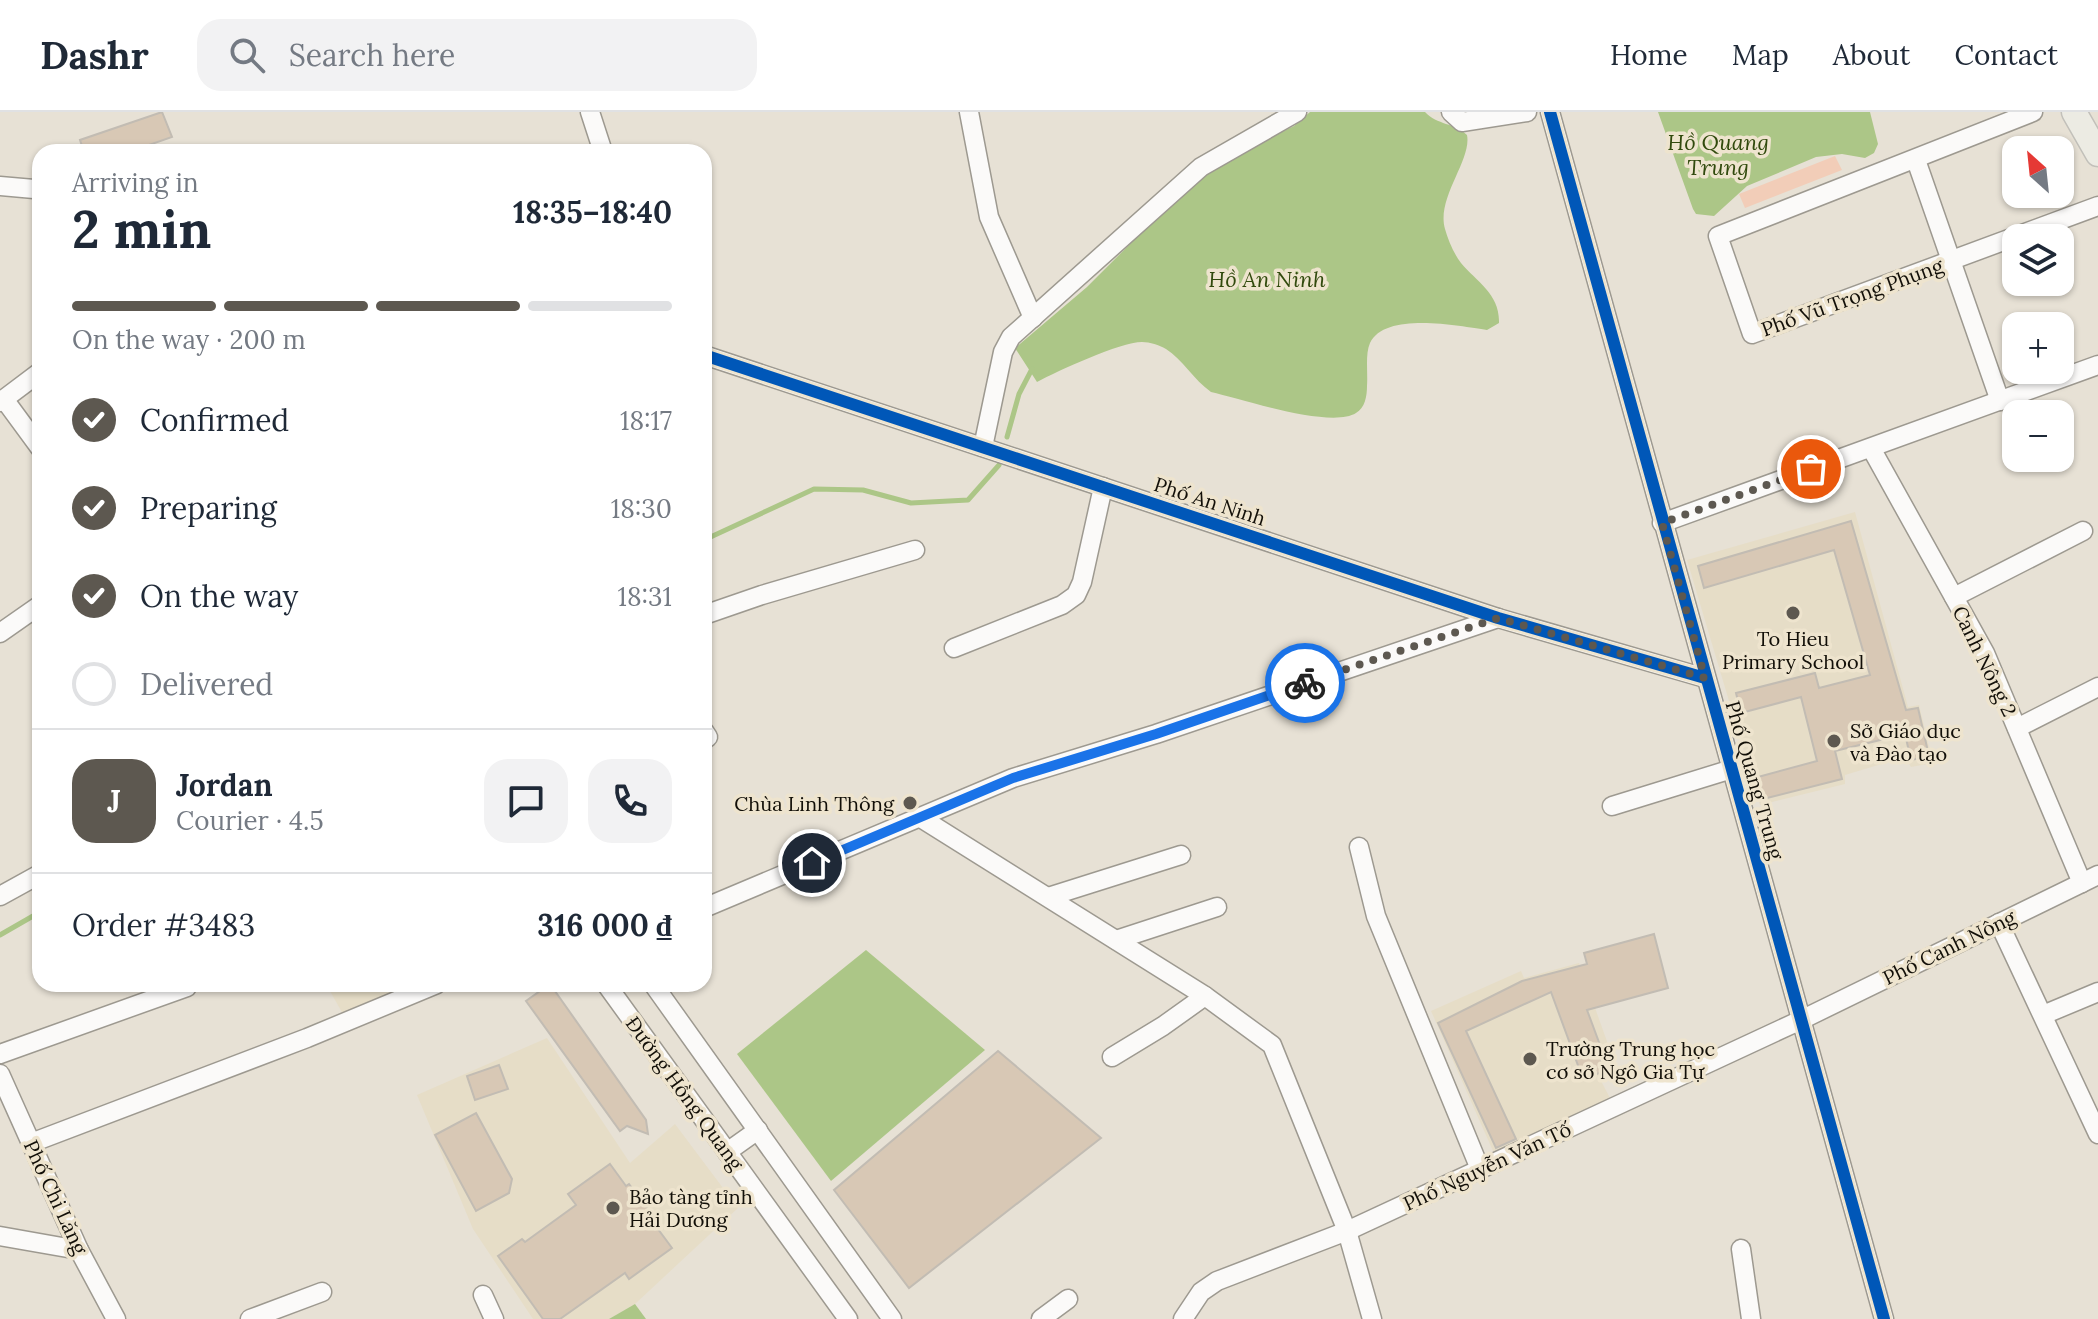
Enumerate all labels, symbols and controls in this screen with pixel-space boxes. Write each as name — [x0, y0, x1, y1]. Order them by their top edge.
search box — [197, 19, 757, 91]
text: Dashr — [40, 31, 149, 79]
icon: search — [225, 33, 269, 77]
text: Search here — [289, 36, 455, 74]
text: Home — [1610, 37, 1688, 73]
text: Map — [1732, 37, 1789, 73]
text: About — [1833, 37, 1910, 73]
text: Contact — [1954, 37, 2058, 73]
water label: Hồ Quang Trung — [1667, 128, 1769, 181]
north arrow — [2002, 136, 2074, 208]
map controls — [2002, 136, 2074, 472]
text: Arriving in — [72, 166, 199, 199]
text: 18:35–18:40 — [513, 193, 672, 231]
text: 2 min — [72, 196, 211, 262]
button: layers — [2002, 224, 2074, 296]
street label: Phố Vũ Trọng Phụng — [1758, 252, 1947, 342]
water label: Hồ An Ninh — [1208, 265, 1326, 293]
button: + — [2002, 312, 2074, 384]
text: On the way · 200 m — [72, 323, 306, 356]
icon: check — [72, 398, 116, 442]
button: − — [2002, 400, 2074, 472]
text: Confirmed — [140, 401, 289, 439]
text: 18:17 — [620, 404, 672, 437]
pin — [1777, 435, 1845, 503]
icon: bag — [1789, 447, 1833, 491]
street label: Phố An Ninh — [1151, 471, 1269, 531]
icon: check — [72, 486, 116, 530]
text: Preparing — [140, 489, 277, 527]
text: 18:30 — [611, 492, 672, 525]
icon: check — [72, 574, 116, 618]
text: On the way — [140, 577, 298, 615]
text: 18:31 — [617, 580, 672, 613]
street label: Canh Nông 2 — [1948, 602, 2022, 720]
marker: To Hieu Primary School — [1784, 604, 1802, 622]
place label: To Hieu Primary School — [1722, 626, 1864, 674]
courier — [1265, 643, 1345, 723]
icon: bike — [1283, 661, 1327, 705]
text: Delivered — [140, 665, 273, 703]
street label: Phố Quang Trung — [1720, 698, 1790, 863]
place label: Sở Giáo dục và Đào tạo — [1850, 718, 1961, 766]
marker: Sở Giáo dục và Đào tạo — [1825, 732, 1843, 750]
button: chat — [484, 759, 568, 843]
button: phone — [588, 759, 672, 843]
text: Jordan — [176, 766, 273, 804]
text: J — [107, 782, 121, 820]
place label: Chùa Linh Thông — [734, 791, 895, 816]
marker: Chùa Linh Thông — [901, 794, 919, 812]
text: Courier · 4.5 — [176, 804, 324, 837]
pin — [778, 829, 846, 897]
icon: home — [790, 841, 834, 885]
street label: Phố Canh Nông — [1879, 904, 2020, 990]
text: Order #3483 — [72, 906, 255, 944]
text: 316 000 ₫ — [537, 906, 672, 944]
street label: Đường Hồng Quang — [621, 1011, 750, 1176]
place label: Trường Trung học cơ sở Ngô Gia Tự — [1546, 1036, 1715, 1084]
marker: Trường Trung học cơ sở Ngô Gia Tự — [1521, 1050, 1539, 1068]
street label: Phố Nguyễn Văn Tố — [1399, 1116, 1575, 1216]
street label: Phố Chi Lăng — [19, 1136, 94, 1259]
place label: Bảo tàng tỉnh Hải Dương — [629, 1184, 753, 1232]
marker: Bảo tàng tỉnh Hải Dương — [604, 1199, 622, 1217]

